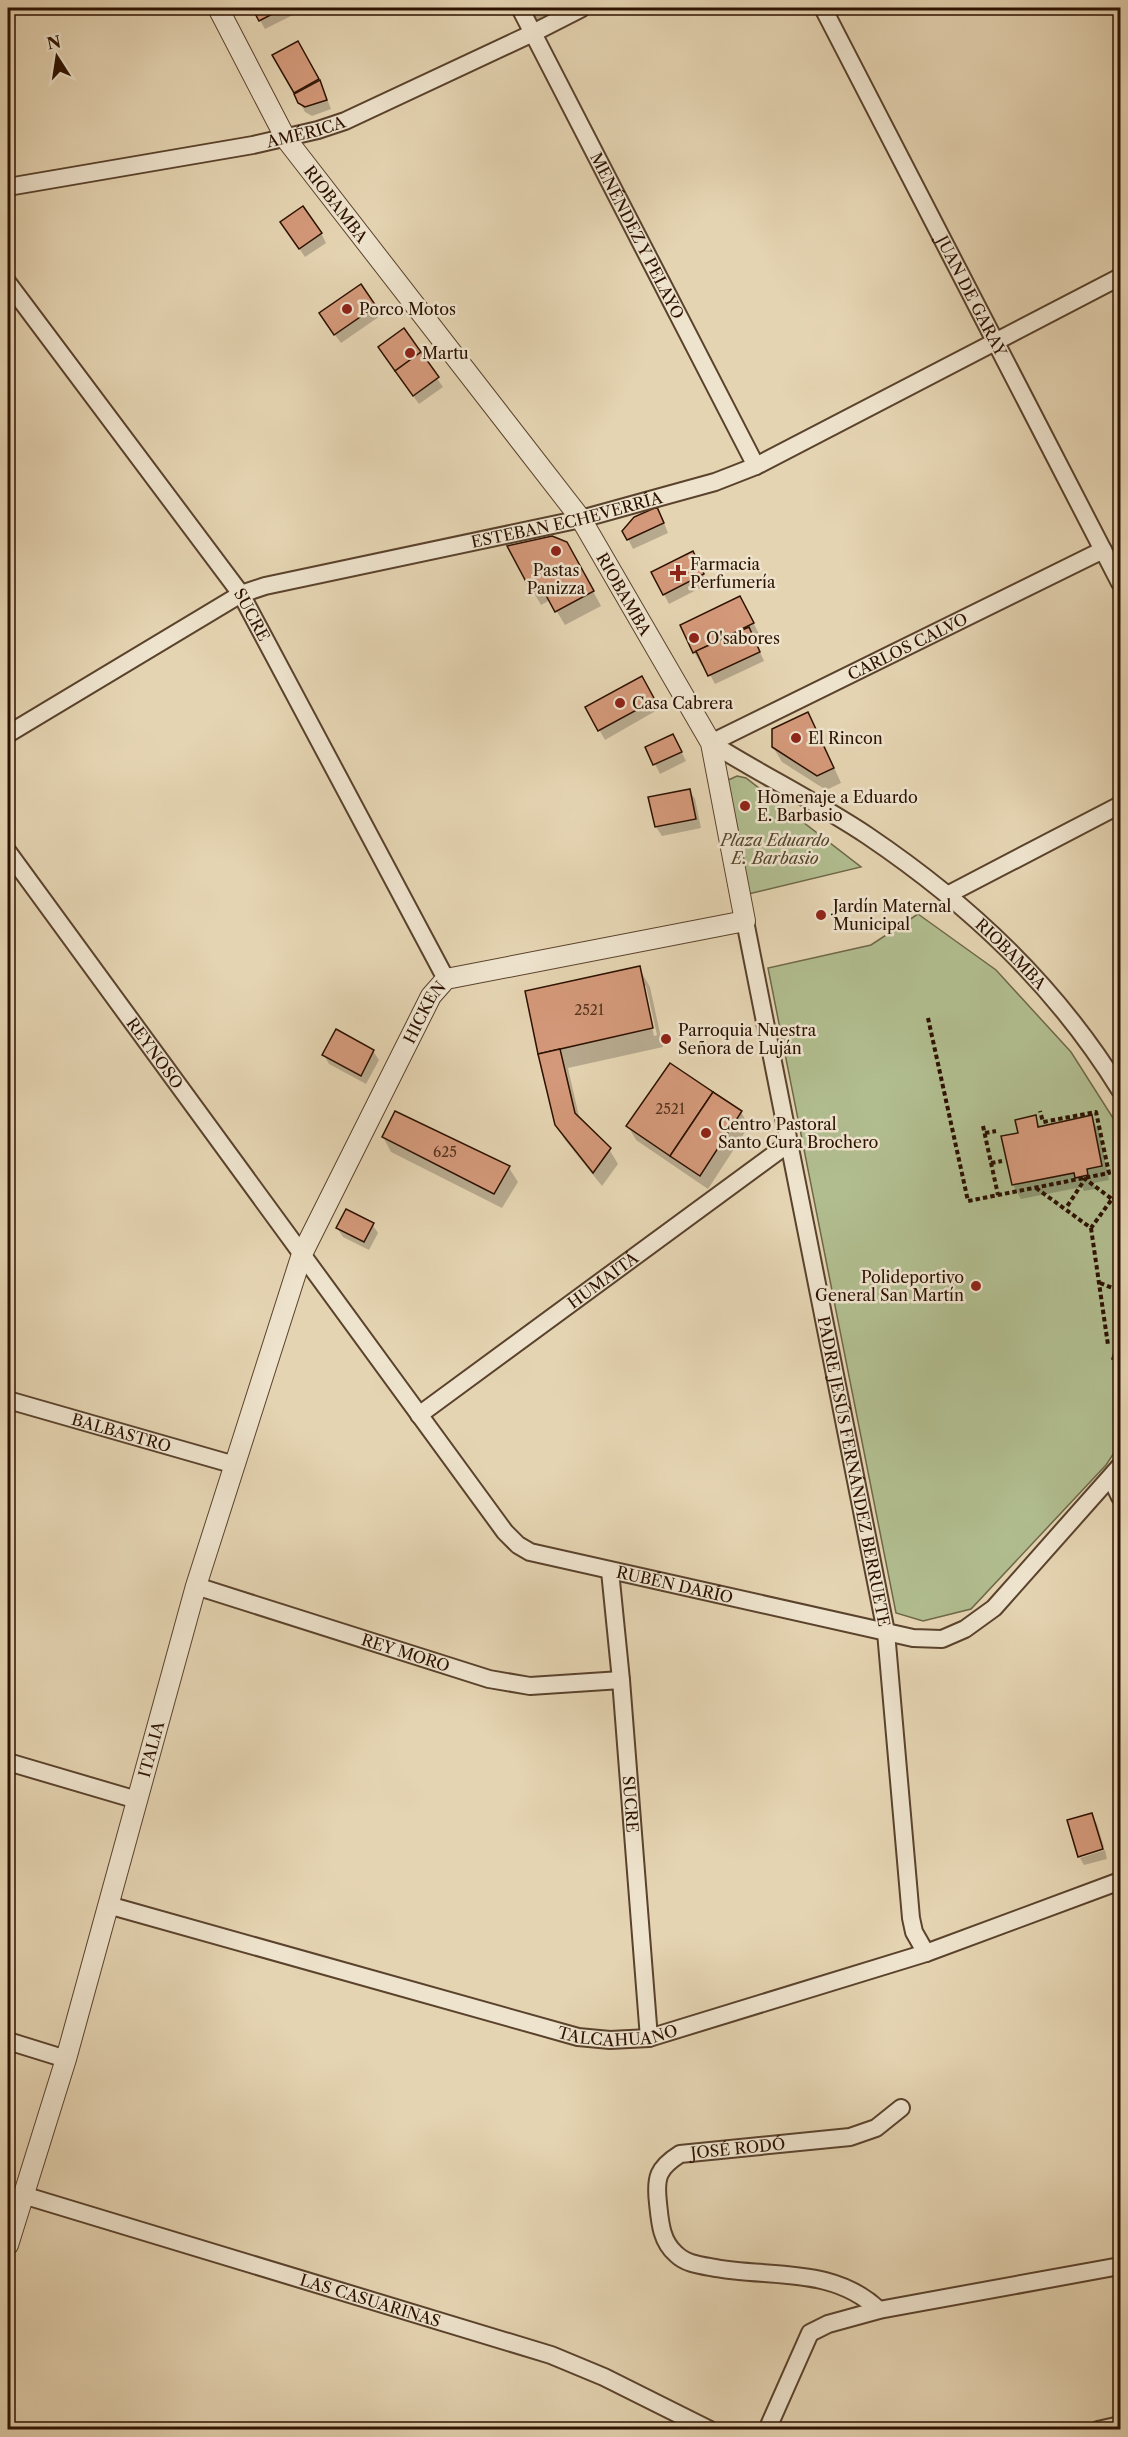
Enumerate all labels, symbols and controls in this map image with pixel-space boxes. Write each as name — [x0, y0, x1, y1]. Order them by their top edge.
north arrow — [27, 27, 87, 87]
text: N — [45, 31, 63, 54]
street label: AMÉRICA — [263, 111, 349, 152]
street label: MENÉNDEZ Y PELAYO — [586, 149, 688, 322]
street label: RIOBAMBA — [300, 162, 373, 247]
street label: JUAN DE GARAY — [931, 229, 1011, 360]
place label: Porco Motos — [359, 299, 456, 319]
marker: Porco Motos — [340, 302, 354, 316]
place label: Martu — [422, 343, 469, 363]
marker: Martu — [403, 346, 417, 360]
street label: ESTEBAN ECHEVERRÍA — [469, 487, 666, 552]
marker: Pastas Panizza — [549, 544, 563, 558]
street label: RIOBAMBA — [592, 549, 656, 640]
place label: Farmacia Perfumería — [690, 554, 776, 592]
place label: Pastas Panizza — [527, 560, 586, 598]
marker: Farmacia Perfumería — [671, 566, 685, 580]
street label: SUCRE — [230, 584, 274, 644]
street label: CARLOS CALVO — [844, 608, 971, 684]
place label: O'sabores — [706, 628, 780, 648]
marker: O'sabores — [687, 631, 701, 645]
place label: Casa Cabrera — [632, 693, 734, 713]
marker: Casa Cabrera — [613, 696, 627, 710]
place label: El Rincon — [808, 728, 883, 748]
marker: El Rincon — [789, 731, 803, 745]
place label: Homenaje a Eduardo E. Barbasio — [757, 787, 918, 825]
marker: Homenaje a Eduardo E. Barbasio — [738, 799, 752, 813]
park label: Plaza Eduardo E. Barbasio — [719, 830, 830, 868]
place label: Jardín Maternal Municipal — [830, 896, 952, 934]
marker: Jardín Maternal Municipal — [814, 908, 828, 922]
street label: RIOBAMBA — [971, 914, 1051, 994]
street label: HICKEN — [399, 977, 450, 1047]
house number: 2521 — [574, 1001, 604, 1019]
street label: REYNOSO — [122, 1013, 188, 1093]
place label: Parroquia Nuestra Señora de Luján — [678, 1020, 817, 1058]
marker: Parroquia Nuestra Señora de Luján — [659, 1032, 673, 1046]
house number: 2521 — [655, 1100, 685, 1118]
place label: Centro Pastoral Santo Cura Brochero — [718, 1114, 878, 1152]
marker: Centro Pastoral Santo Cura Brochero — [699, 1126, 713, 1140]
house number: 625 — [433, 1143, 457, 1161]
street label: HUMAITÁ — [563, 1247, 643, 1313]
place label: Polideportivo General San Martín — [815, 1267, 964, 1305]
marker: Polideportivo General San Martín — [969, 1279, 983, 1293]
street label: PADRE JESÚS FERNÁNDEZ BERRUETE — [814, 1314, 895, 1628]
street label: BALBASTRO — [70, 1409, 173, 1456]
street label: RUBÉN DARÍO — [615, 1562, 735, 1607]
street label: REY MORO — [359, 1629, 452, 1676]
street label: ITALIA — [134, 1718, 169, 1779]
street label: SUCRE — [619, 1775, 643, 1833]
street label: TALCAHUANO — [555, 2020, 680, 2050]
street label: JOSÉ RODÓ — [687, 2134, 786, 2163]
street label: LAS CASUARINAS — [298, 2270, 443, 2331]

